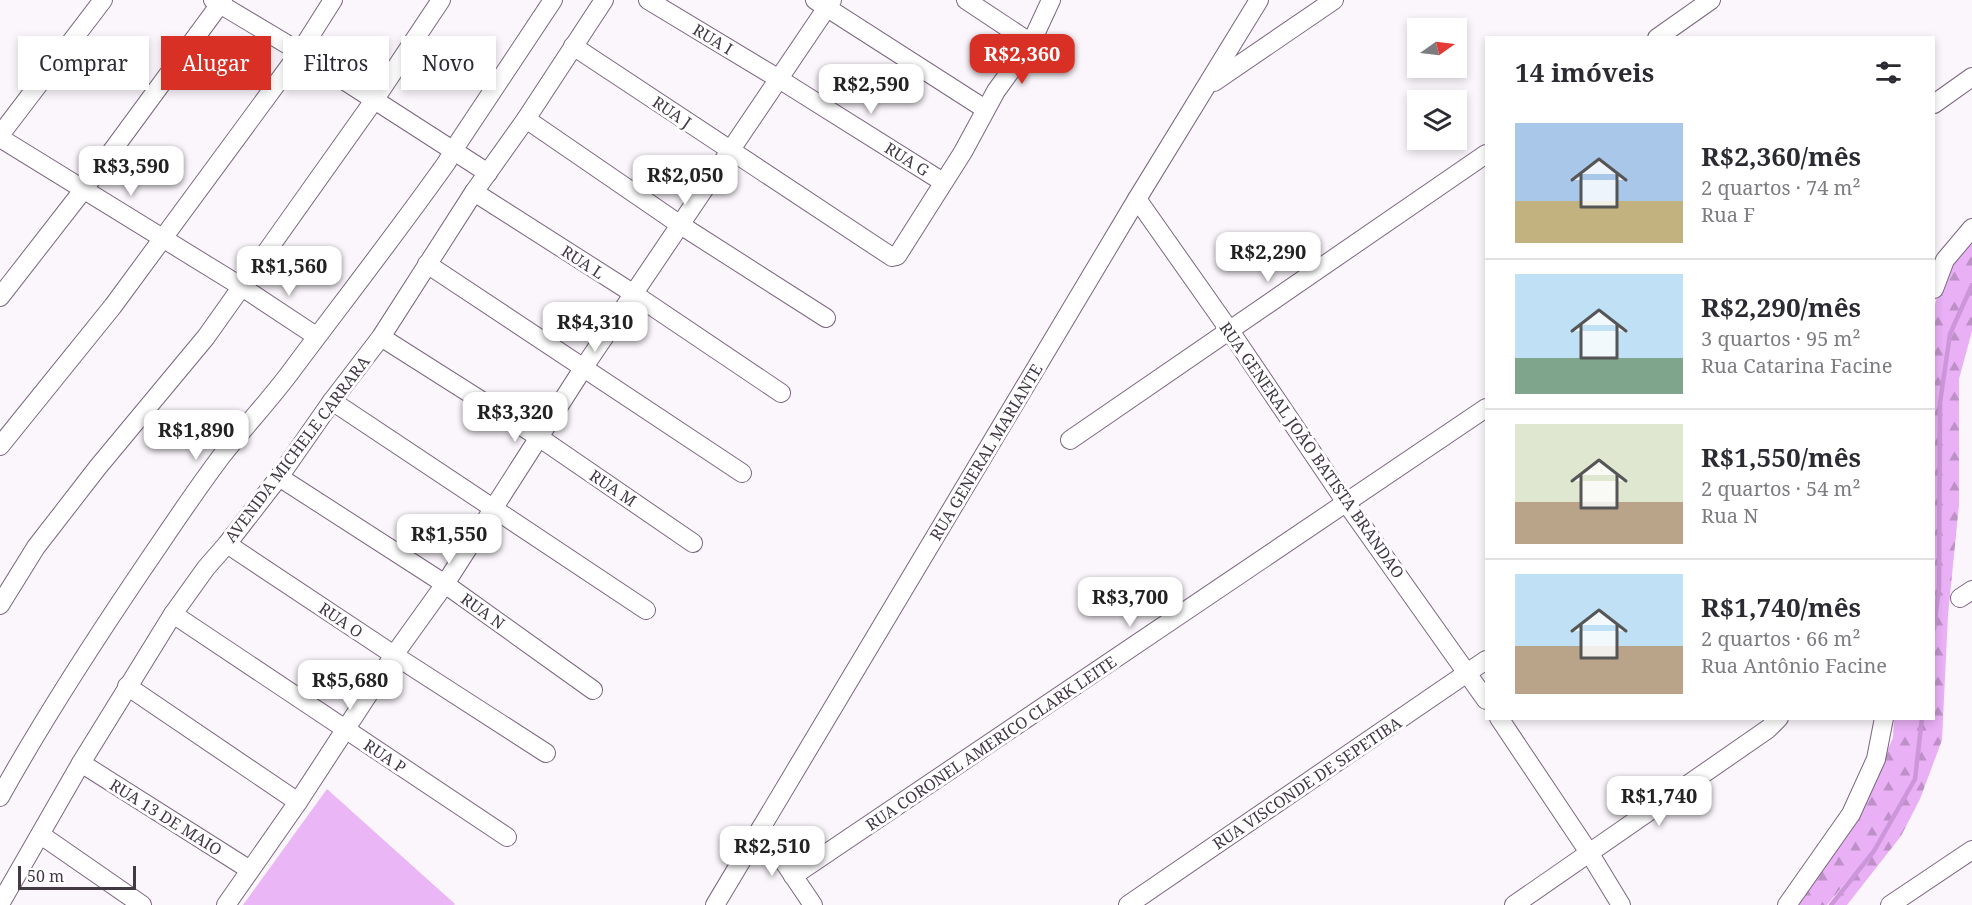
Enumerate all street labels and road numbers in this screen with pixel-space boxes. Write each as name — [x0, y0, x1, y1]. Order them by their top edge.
street label: RUA I — [689, 19, 737, 60]
street label: RUA J — [648, 91, 696, 133]
street label: RUA G — [881, 137, 934, 181]
street label: RUA L — [557, 240, 609, 284]
street label: RUA GENERAL JOÃO BATISTA BRANDAO — [1215, 318, 1409, 582]
street label: AVENIDA MICHELE CARRARA — [220, 351, 375, 547]
street label: RUA GENERAL MARIANTE — [924, 360, 1048, 544]
street label: RUA M — [585, 464, 641, 512]
street label: RUA N — [457, 588, 509, 634]
street label: RUA O — [315, 597, 367, 643]
street label: RUA CORONEL AMERICO CLARK LEITE — [861, 651, 1121, 835]
street label: RUA VISCONDE DE SEPETIBA — [1208, 711, 1406, 855]
street label: RUA P — [360, 734, 411, 778]
street label: RUA 13 DE MAIO — [106, 774, 226, 860]

